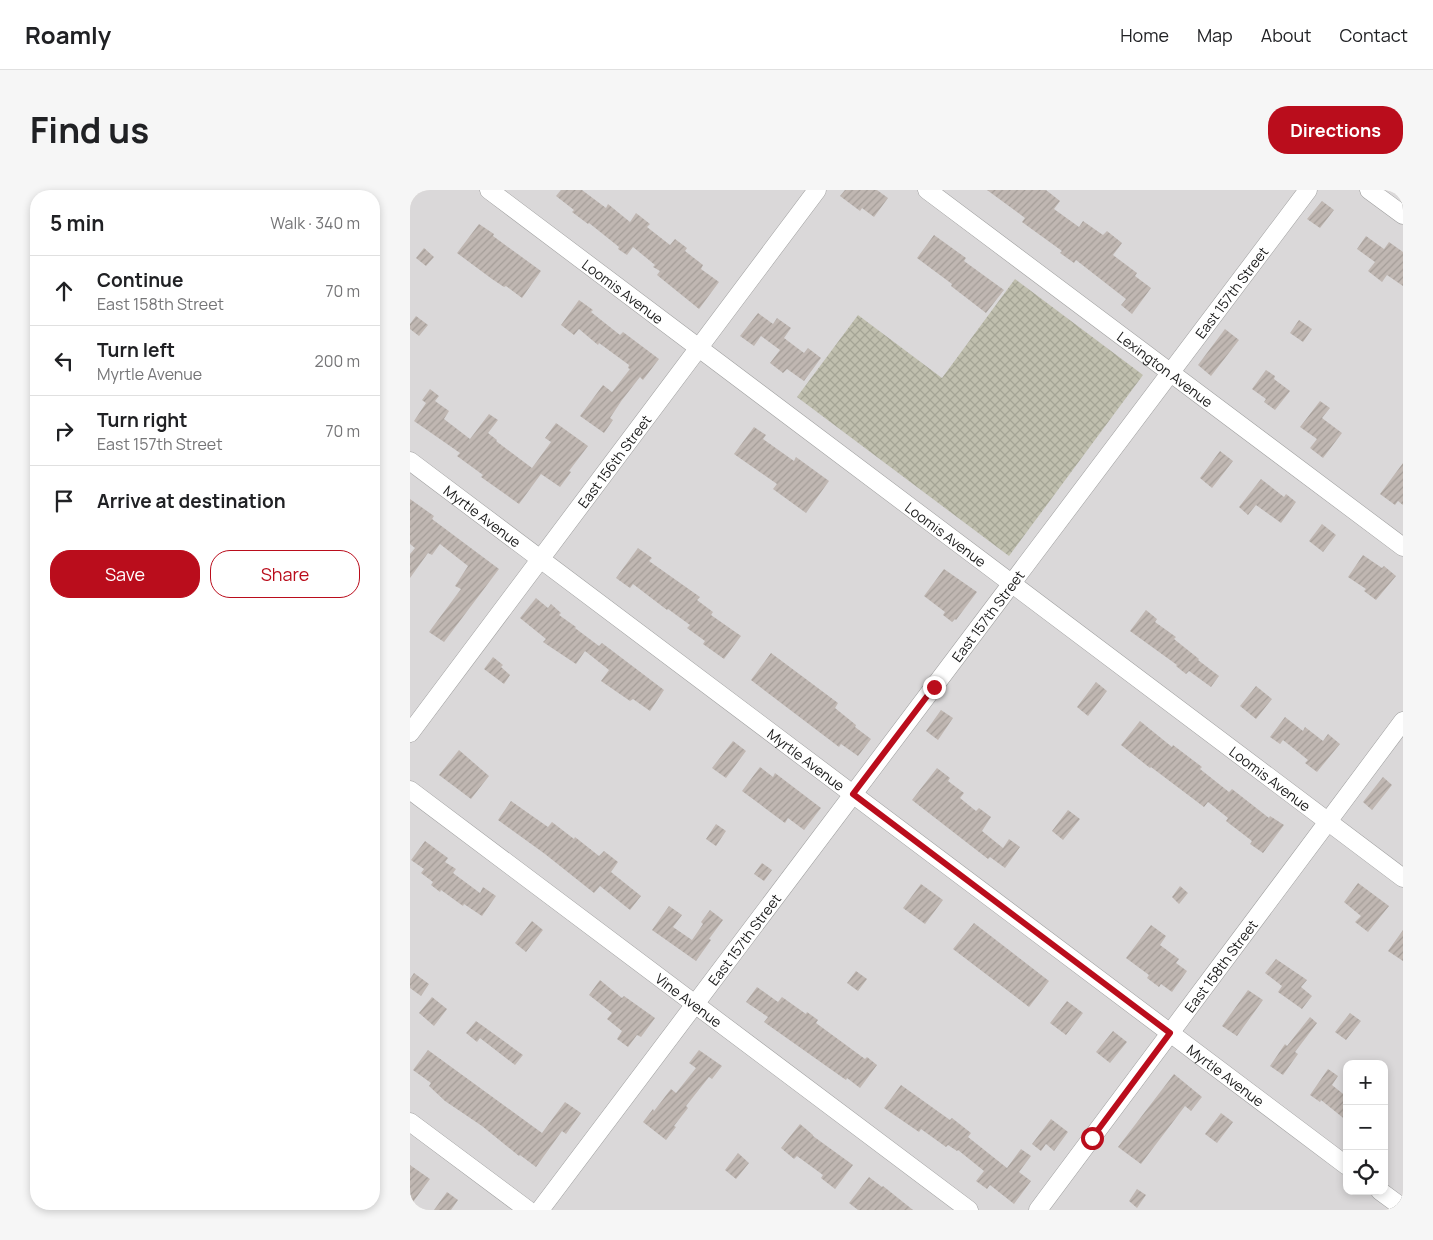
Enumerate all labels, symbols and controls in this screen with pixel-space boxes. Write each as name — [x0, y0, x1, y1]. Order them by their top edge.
text: Roamly — [25, 18, 111, 51]
text: Home — [1120, 23, 1169, 47]
text: Map — [1197, 23, 1233, 47]
text: About — [1261, 23, 1311, 47]
text: Contact — [1339, 23, 1408, 47]
text: Find us — [30, 106, 149, 154]
button: Directions — [1268, 106, 1403, 154]
text: 5 min — [50, 209, 104, 237]
text: Walk · 340 m — [270, 212, 360, 234]
street label: East 157th Street — [1190, 242, 1272, 342]
street label: Loomis Avenue — [579, 254, 668, 328]
text: Continue — [97, 267, 183, 293]
icon: ahead — [50, 277, 78, 305]
text: 70 m — [325, 280, 360, 302]
text: East 158th Street — [97, 293, 224, 315]
street label: Lexington Avenue — [1114, 327, 1217, 411]
text: Turn left — [97, 337, 175, 363]
icon: left — [50, 347, 78, 375]
text: 200 m — [315, 350, 360, 372]
text: Myrtle Avenue — [97, 363, 202, 385]
text: Turn right — [97, 407, 187, 433]
street label: East 156th Street — [573, 410, 655, 511]
icon: right — [50, 417, 78, 445]
text: 70 m — [325, 420, 360, 442]
text: East 157th Street — [97, 433, 223, 455]
street label: Myrtle Avenue — [440, 480, 525, 551]
icon: arrive — [50, 487, 78, 515]
text: Arrive at destination — [97, 488, 286, 514]
street label: Loomis Avenue — [902, 497, 990, 571]
button: Save — [50, 550, 200, 598]
button: Share — [210, 550, 360, 598]
street label: East 157th Street — [947, 566, 1028, 665]
route end — [923, 676, 946, 699]
street label: Myrtle Avenue — [764, 724, 849, 794]
street label: Loomis Avenue — [1226, 741, 1315, 815]
street label: East 157th Street — [703, 889, 785, 989]
street label: East 158th Street — [1180, 915, 1262, 1016]
street label: Vine Avenue — [652, 968, 726, 1031]
street label: Myrtle Avenue — [1183, 1040, 1268, 1110]
map controls — [1343, 1060, 1388, 1195]
button: + — [1343, 1060, 1388, 1105]
button: − — [1343, 1105, 1388, 1150]
route start — [1081, 1127, 1104, 1150]
button: locate — [1343, 1150, 1388, 1195]

